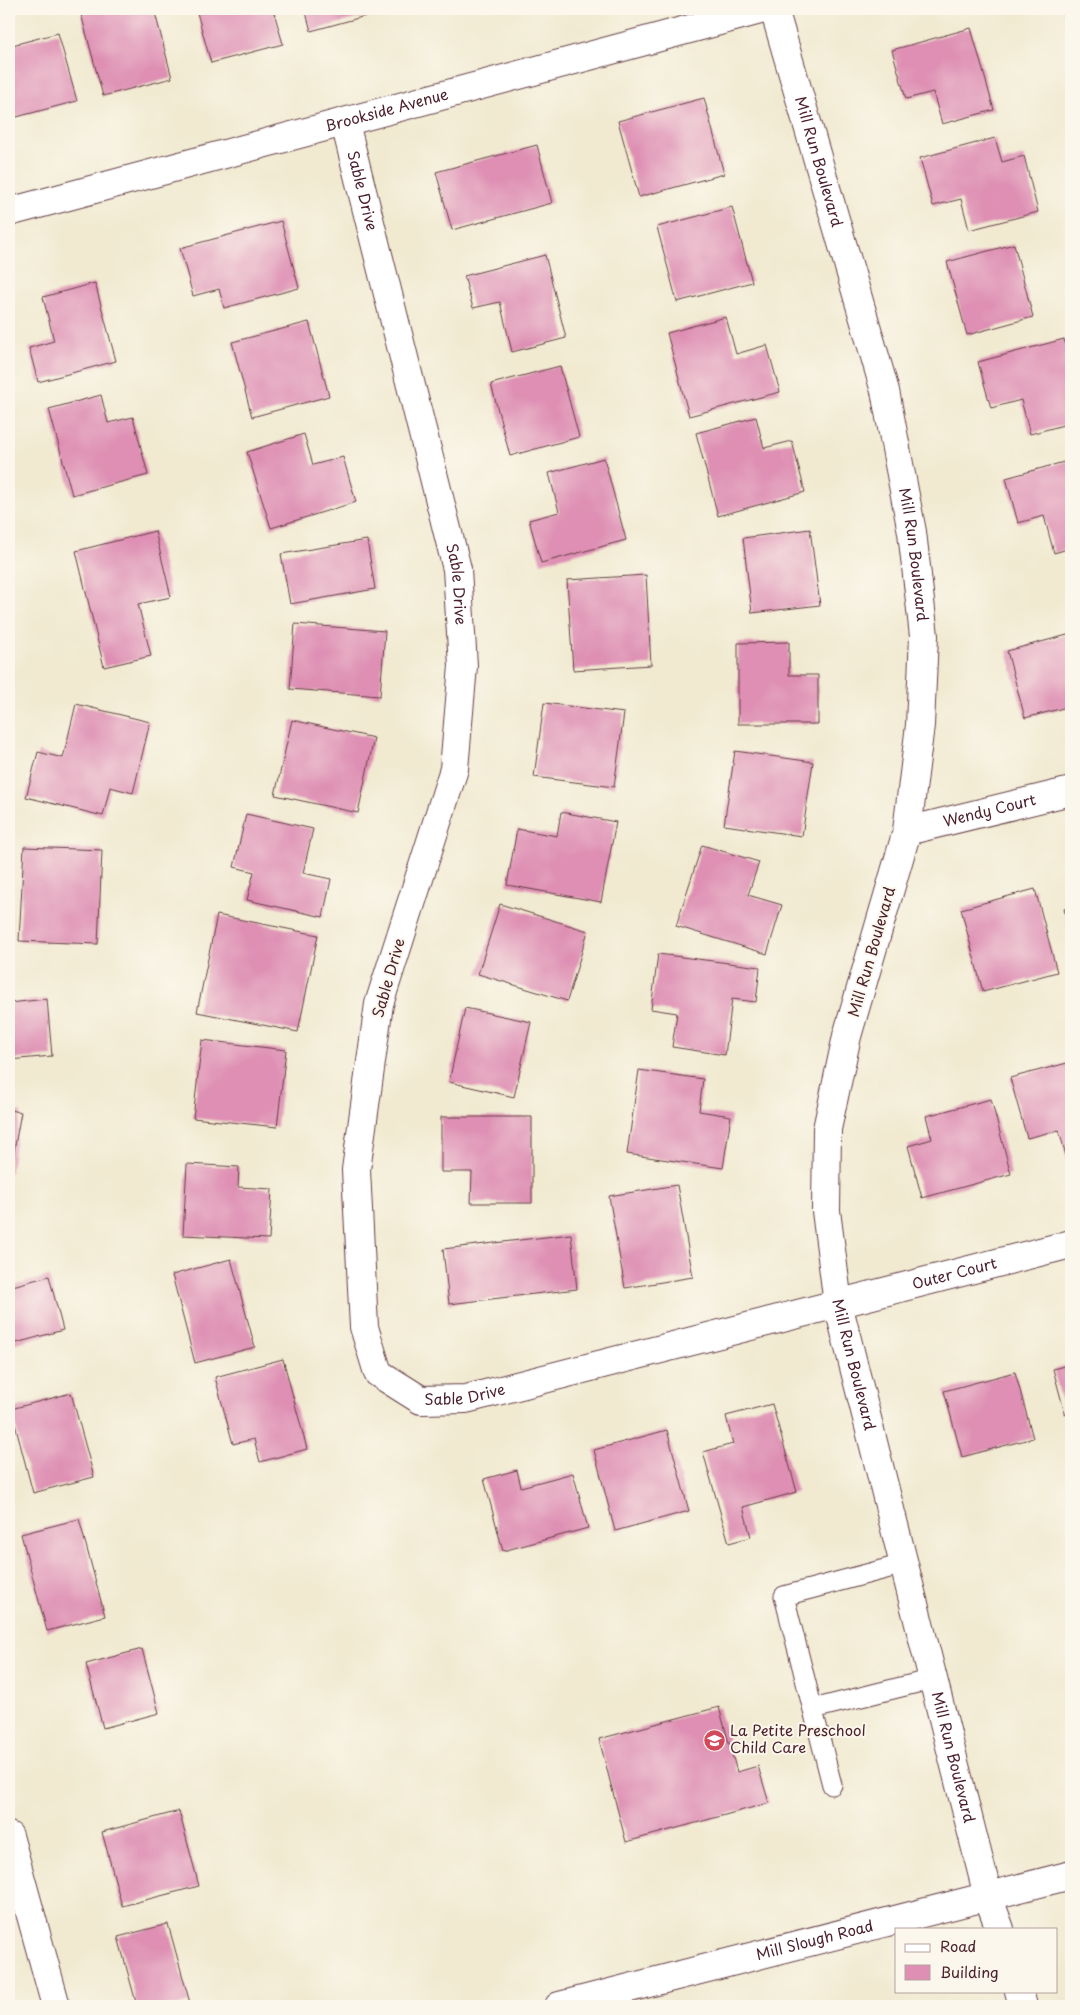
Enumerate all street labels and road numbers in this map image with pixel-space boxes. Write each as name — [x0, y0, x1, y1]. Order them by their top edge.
street label: Brookside Avenue — [322, 81, 450, 137]
street label: Mill Run Boulevard — [790, 93, 850, 229]
street label: Sable Drive — [342, 148, 385, 233]
street label: Mill Run Boulevard — [894, 486, 935, 623]
street label: Sable Drive — [441, 541, 473, 626]
street label: Wendy Court — [941, 787, 1038, 832]
street label: Mill Run Boulevard — [841, 884, 900, 1019]
street label: Sable Drive — [365, 935, 410, 1020]
street label: Outer Court — [909, 1251, 999, 1294]
street label: Mill Run Boulevard — [827, 1296, 883, 1432]
street label: Sable Drive — [424, 1376, 507, 1410]
street label: Mill Run Boulevard — [927, 1689, 982, 1825]
street label: Mill Slough Road — [753, 1913, 875, 1965]

